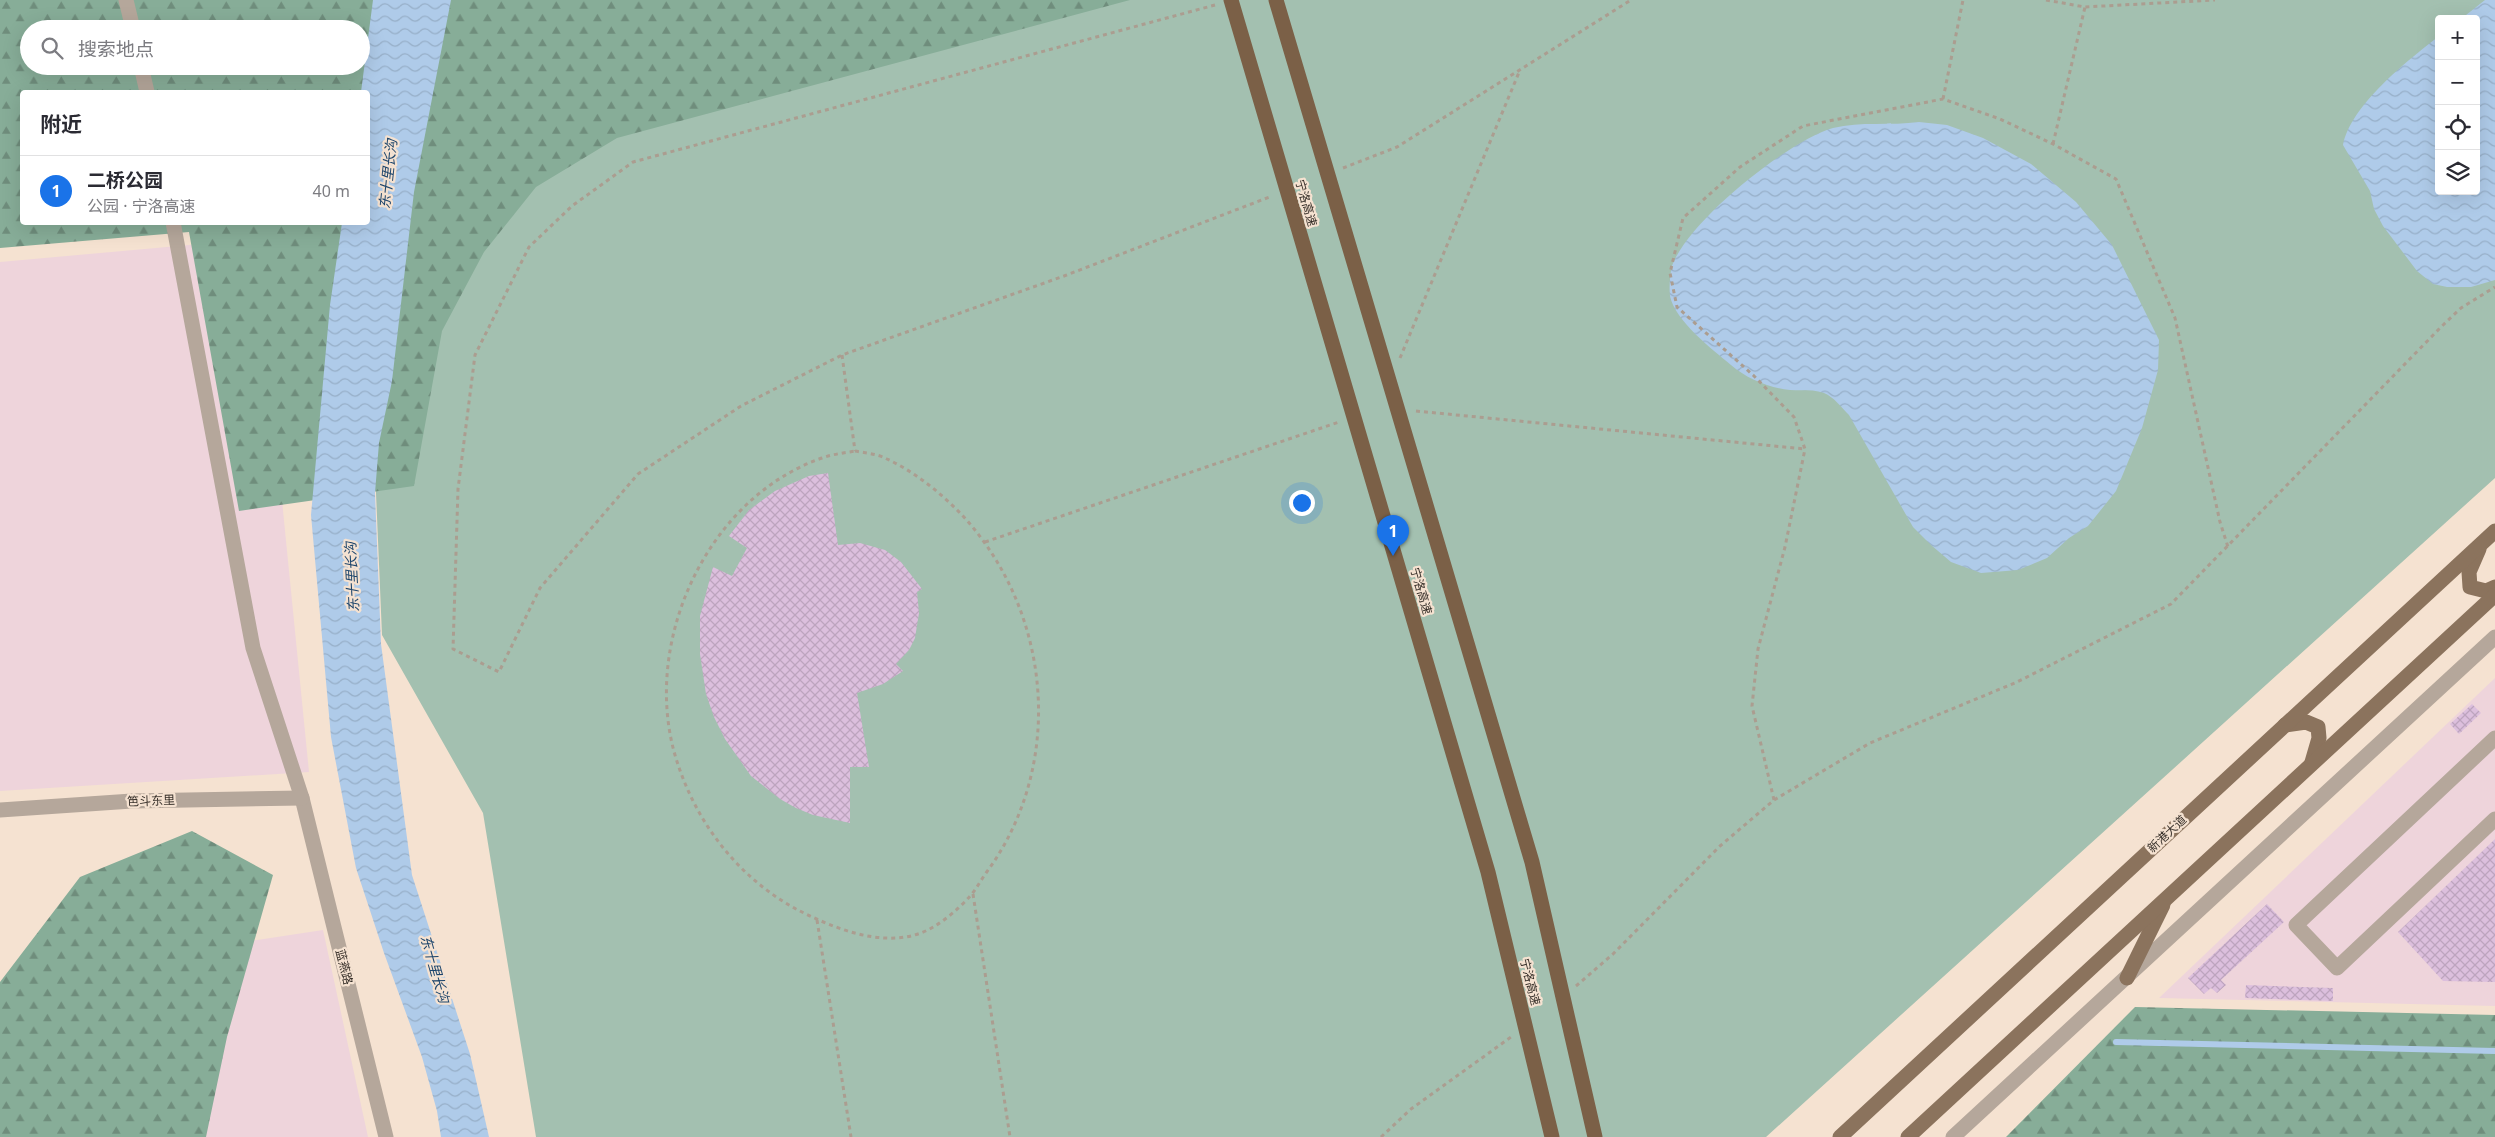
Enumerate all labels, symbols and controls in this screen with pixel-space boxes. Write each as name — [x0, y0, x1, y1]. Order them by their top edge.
map controls — [2435, 15, 2480, 195]
button: + — [2435, 15, 2480, 60]
search box — [20, 20, 370, 75]
icon: search — [38, 34, 66, 62]
text: 搜索地点 — [78, 36, 154, 62]
button: − — [2435, 60, 2480, 105]
button: locate — [2435, 105, 2480, 150]
text: 附近 — [40, 110, 82, 138]
water label: 东十里长沟 — [374, 136, 401, 210]
button: layers — [2435, 150, 2480, 195]
text: 二桥公园 — [87, 167, 163, 193]
street label: 宁洛高速 — [1292, 177, 1321, 228]
text: 1 — [51, 180, 61, 202]
text: 40 m — [313, 180, 350, 202]
text: 公园 · 宁洛高速 — [87, 195, 196, 217]
your location — [1289, 490, 1315, 516]
pin: 1 — [1377, 515, 1409, 556]
water label: 东十里长沟 — [340, 540, 363, 612]
street label: 宁洛高速 — [1407, 565, 1436, 616]
street label: 笆斗东里 — [127, 791, 175, 810]
street label: 新港大道 — [2143, 811, 2190, 856]
water label: 东十里长沟 — [417, 933, 455, 1007]
street label: 蓝燕路 — [332, 947, 357, 986]
street label: 宁洛高速 — [1516, 957, 1545, 1007]

